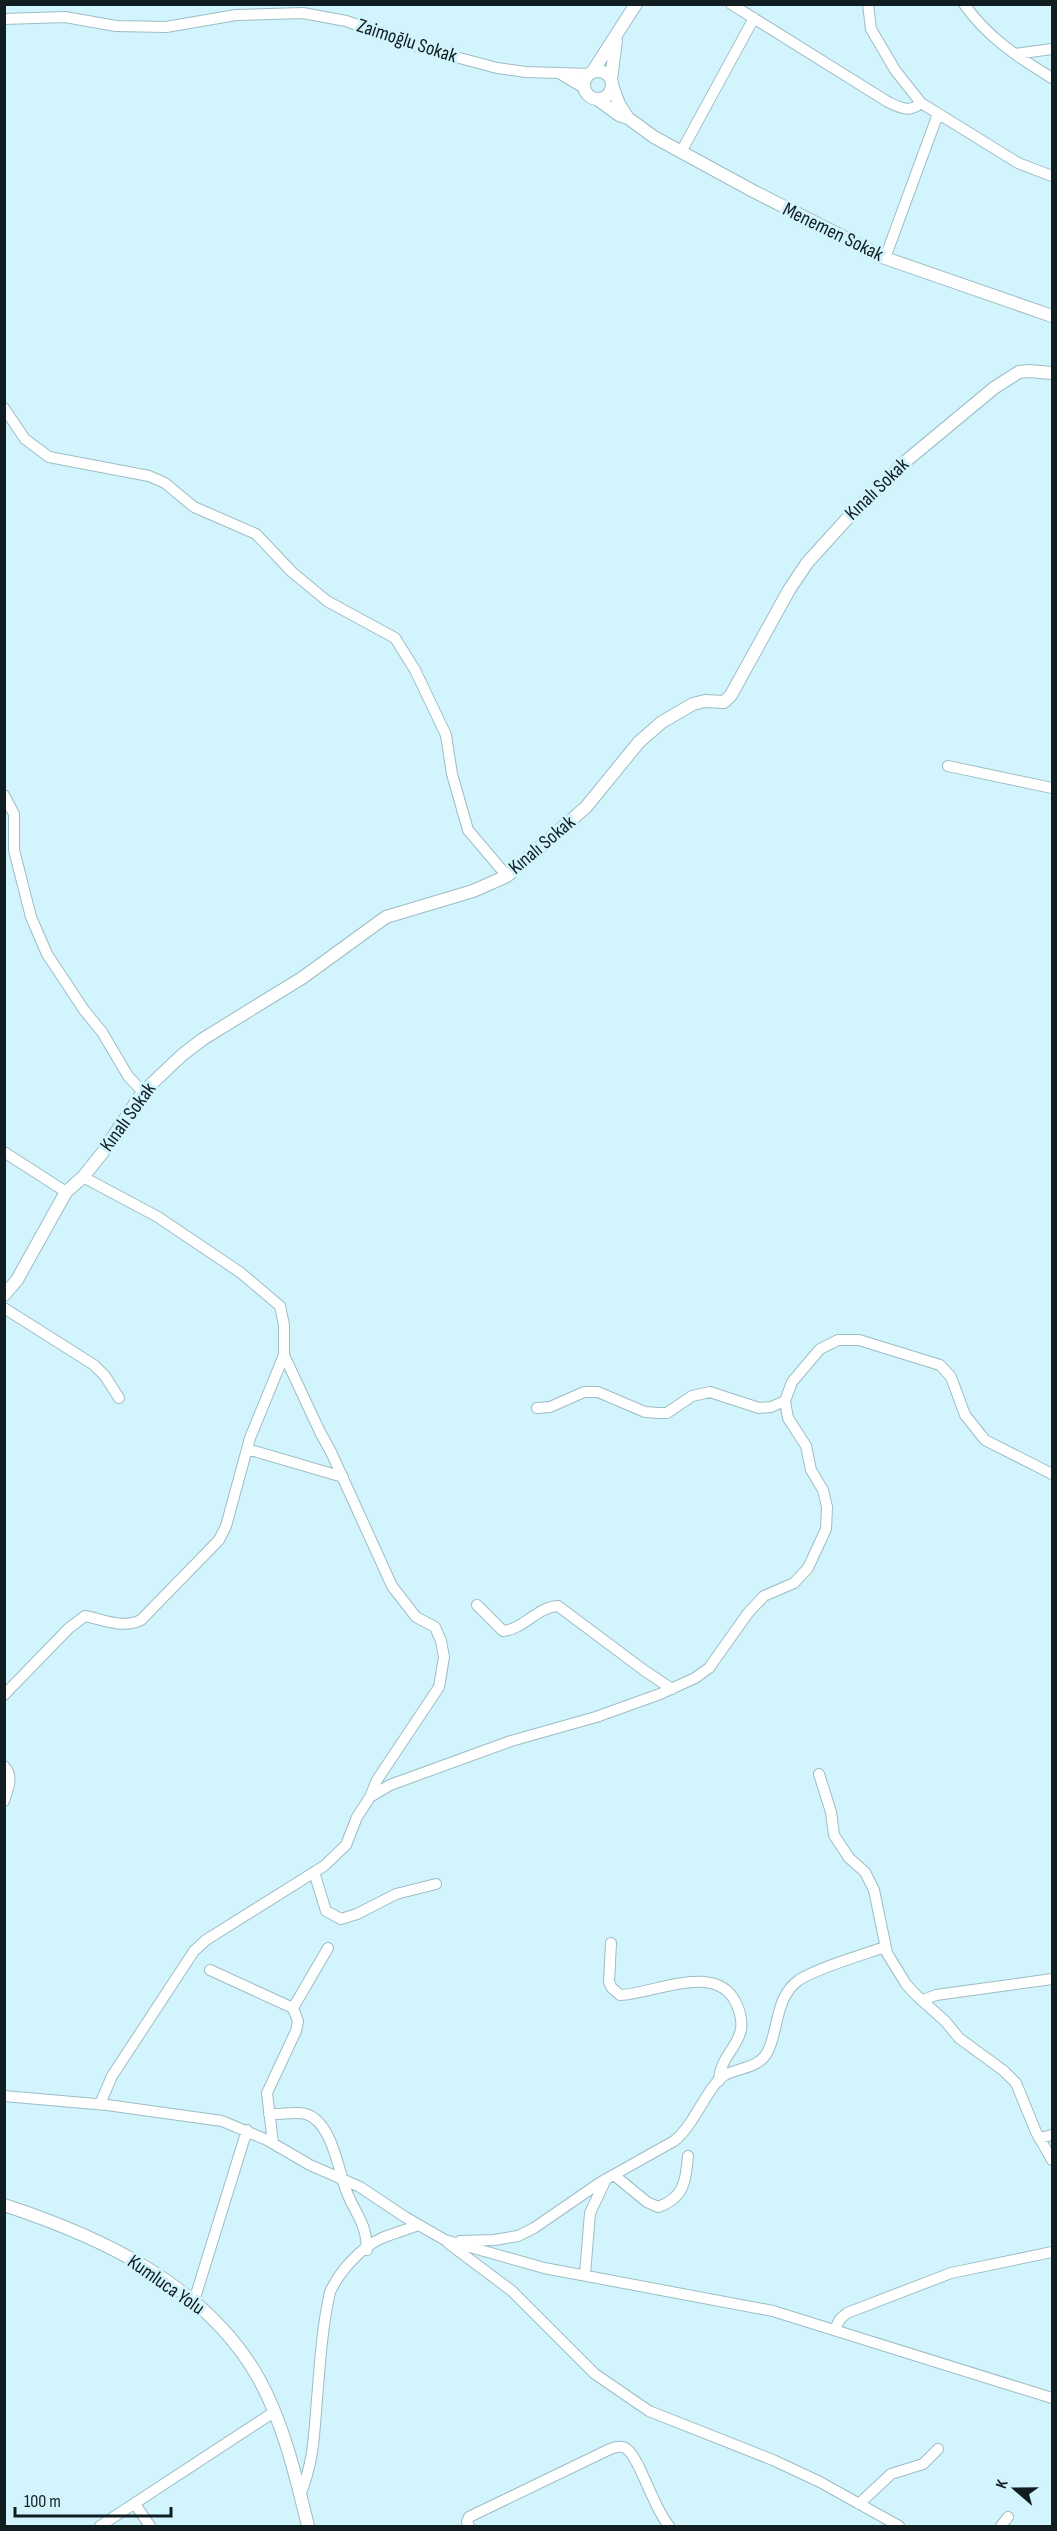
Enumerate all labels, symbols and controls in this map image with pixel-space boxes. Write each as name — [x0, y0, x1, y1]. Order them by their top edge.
street label: Zaimoğlu Sokak — [354, 14, 460, 69]
street label: Menemen Sokak — [779, 197, 888, 267]
street label: Kınalı Sokak — [840, 453, 914, 525]
street label: Kınalı Sokak — [504, 810, 580, 880]
street label: Kınalı Sokak — [95, 1078, 161, 1156]
street label: Kumluca Yolu — [123, 2250, 209, 2320]
north arrow — [985, 2459, 1045, 2519]
text: K — [992, 2477, 1013, 2491]
scale bar — [15, 2480, 171, 2518]
text: 100 m — [24, 2491, 61, 2512]

